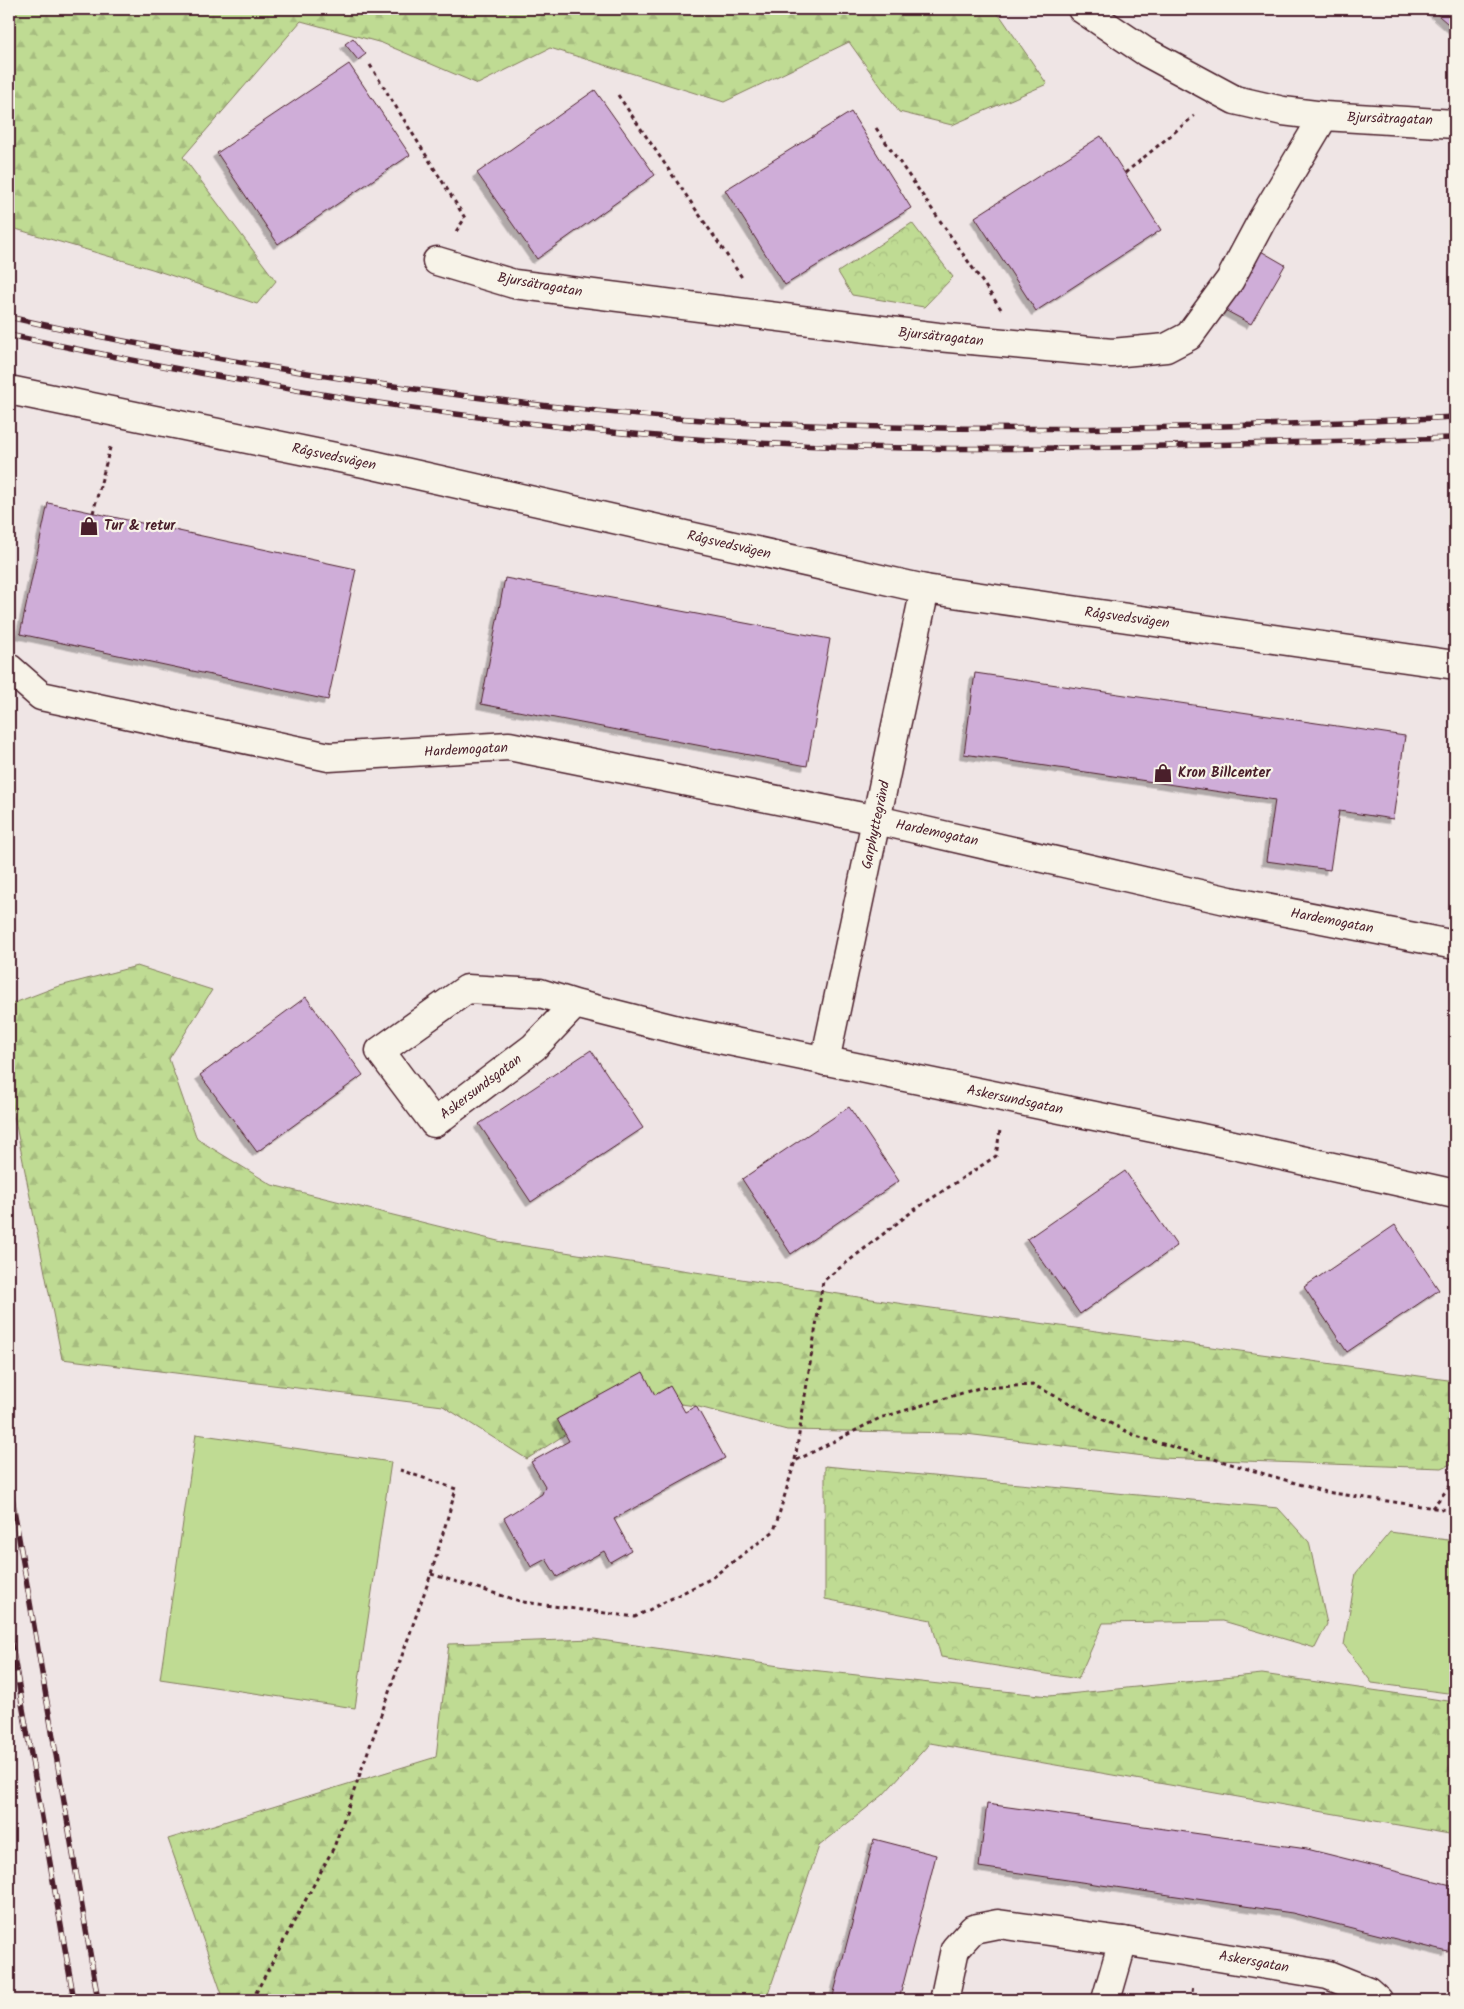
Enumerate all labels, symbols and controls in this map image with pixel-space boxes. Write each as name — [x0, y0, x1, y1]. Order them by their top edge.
street label: Bjursätragatan — [1347, 107, 1433, 131]
street label: Bjursätragatan — [496, 267, 584, 303]
street label: Bjursätragatan — [897, 322, 985, 352]
street label: Rågsvedsvägen — [290, 437, 378, 477]
shop icon: Tur & retur — [78, 515, 100, 537]
place label: Tur & retur — [104, 515, 176, 537]
street label: Rågsvedsvägen — [685, 525, 773, 565]
street label: Rågsvedsvägen — [1083, 601, 1171, 635]
street label: Hardemogatan — [423, 737, 509, 763]
shop icon: Kron Billcenter — [1152, 762, 1174, 784]
place label: Kron Billcenter — [1178, 762, 1271, 784]
street label: Garphyttegränd — [856, 778, 896, 871]
street label: Hardemogatan — [894, 814, 980, 852]
street label: Hardemogatan — [1289, 902, 1375, 940]
street label: Askersundsgatan — [435, 1049, 527, 1125]
street label: Askersundsgatan — [965, 1079, 1065, 1121]
street label: Askersgatan — [1217, 1945, 1291, 1979]

